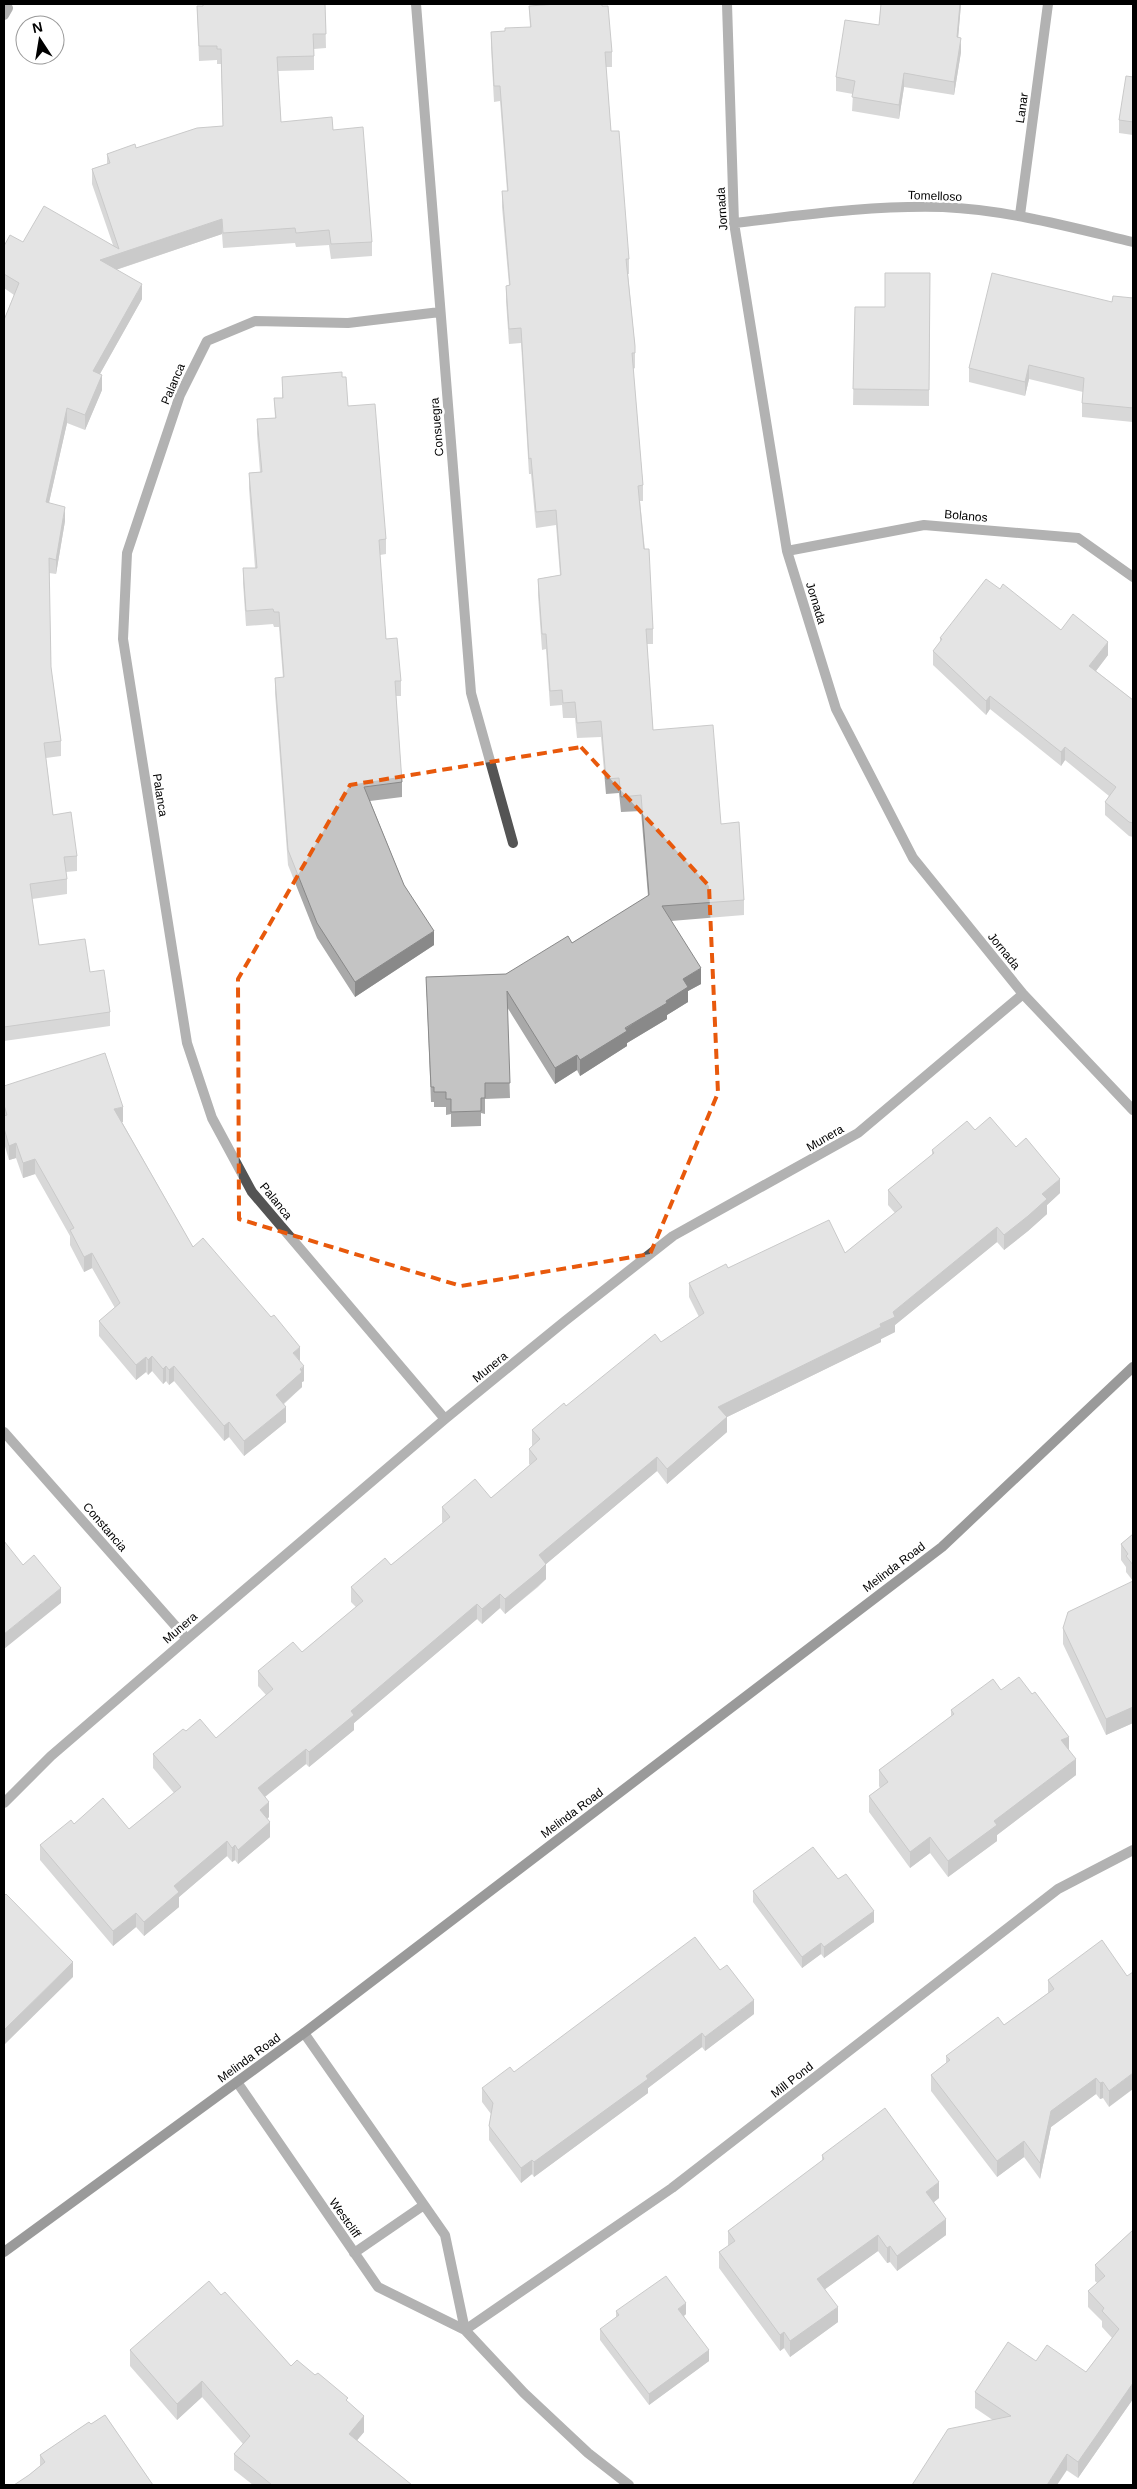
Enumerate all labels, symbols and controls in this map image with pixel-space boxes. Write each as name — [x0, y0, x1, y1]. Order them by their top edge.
north arrow — [15, 15, 65, 65]
text: N — [31, 18, 44, 36]
street label: Lanar — [1013, 92, 1031, 124]
street label: Jornada — [713, 187, 730, 231]
street label: Tomelloso — [908, 188, 963, 204]
street label: Palanca — [158, 361, 188, 407]
street label: Consuegra — [427, 397, 447, 457]
street label: Bolanos — [944, 507, 988, 525]
street label: Jornada — [803, 580, 829, 626]
street label: Palanca — [150, 772, 170, 818]
street label: Jornada — [985, 930, 1023, 973]
street label: Munera — [804, 1122, 846, 1154]
street label: Palanca — [257, 1180, 295, 1223]
street label: Munera — [470, 1349, 510, 1385]
street label: Constancia — [80, 1500, 130, 1554]
street label: Melinda Road — [860, 1539, 928, 1595]
street label: Munera — [160, 1609, 200, 1647]
street label: Melinda Road — [538, 1785, 606, 1841]
street label: Melinda Road — [215, 2031, 283, 2085]
street label: Mill Pond — [768, 2059, 816, 2101]
street label: Westcliff — [326, 2196, 364, 2241]

